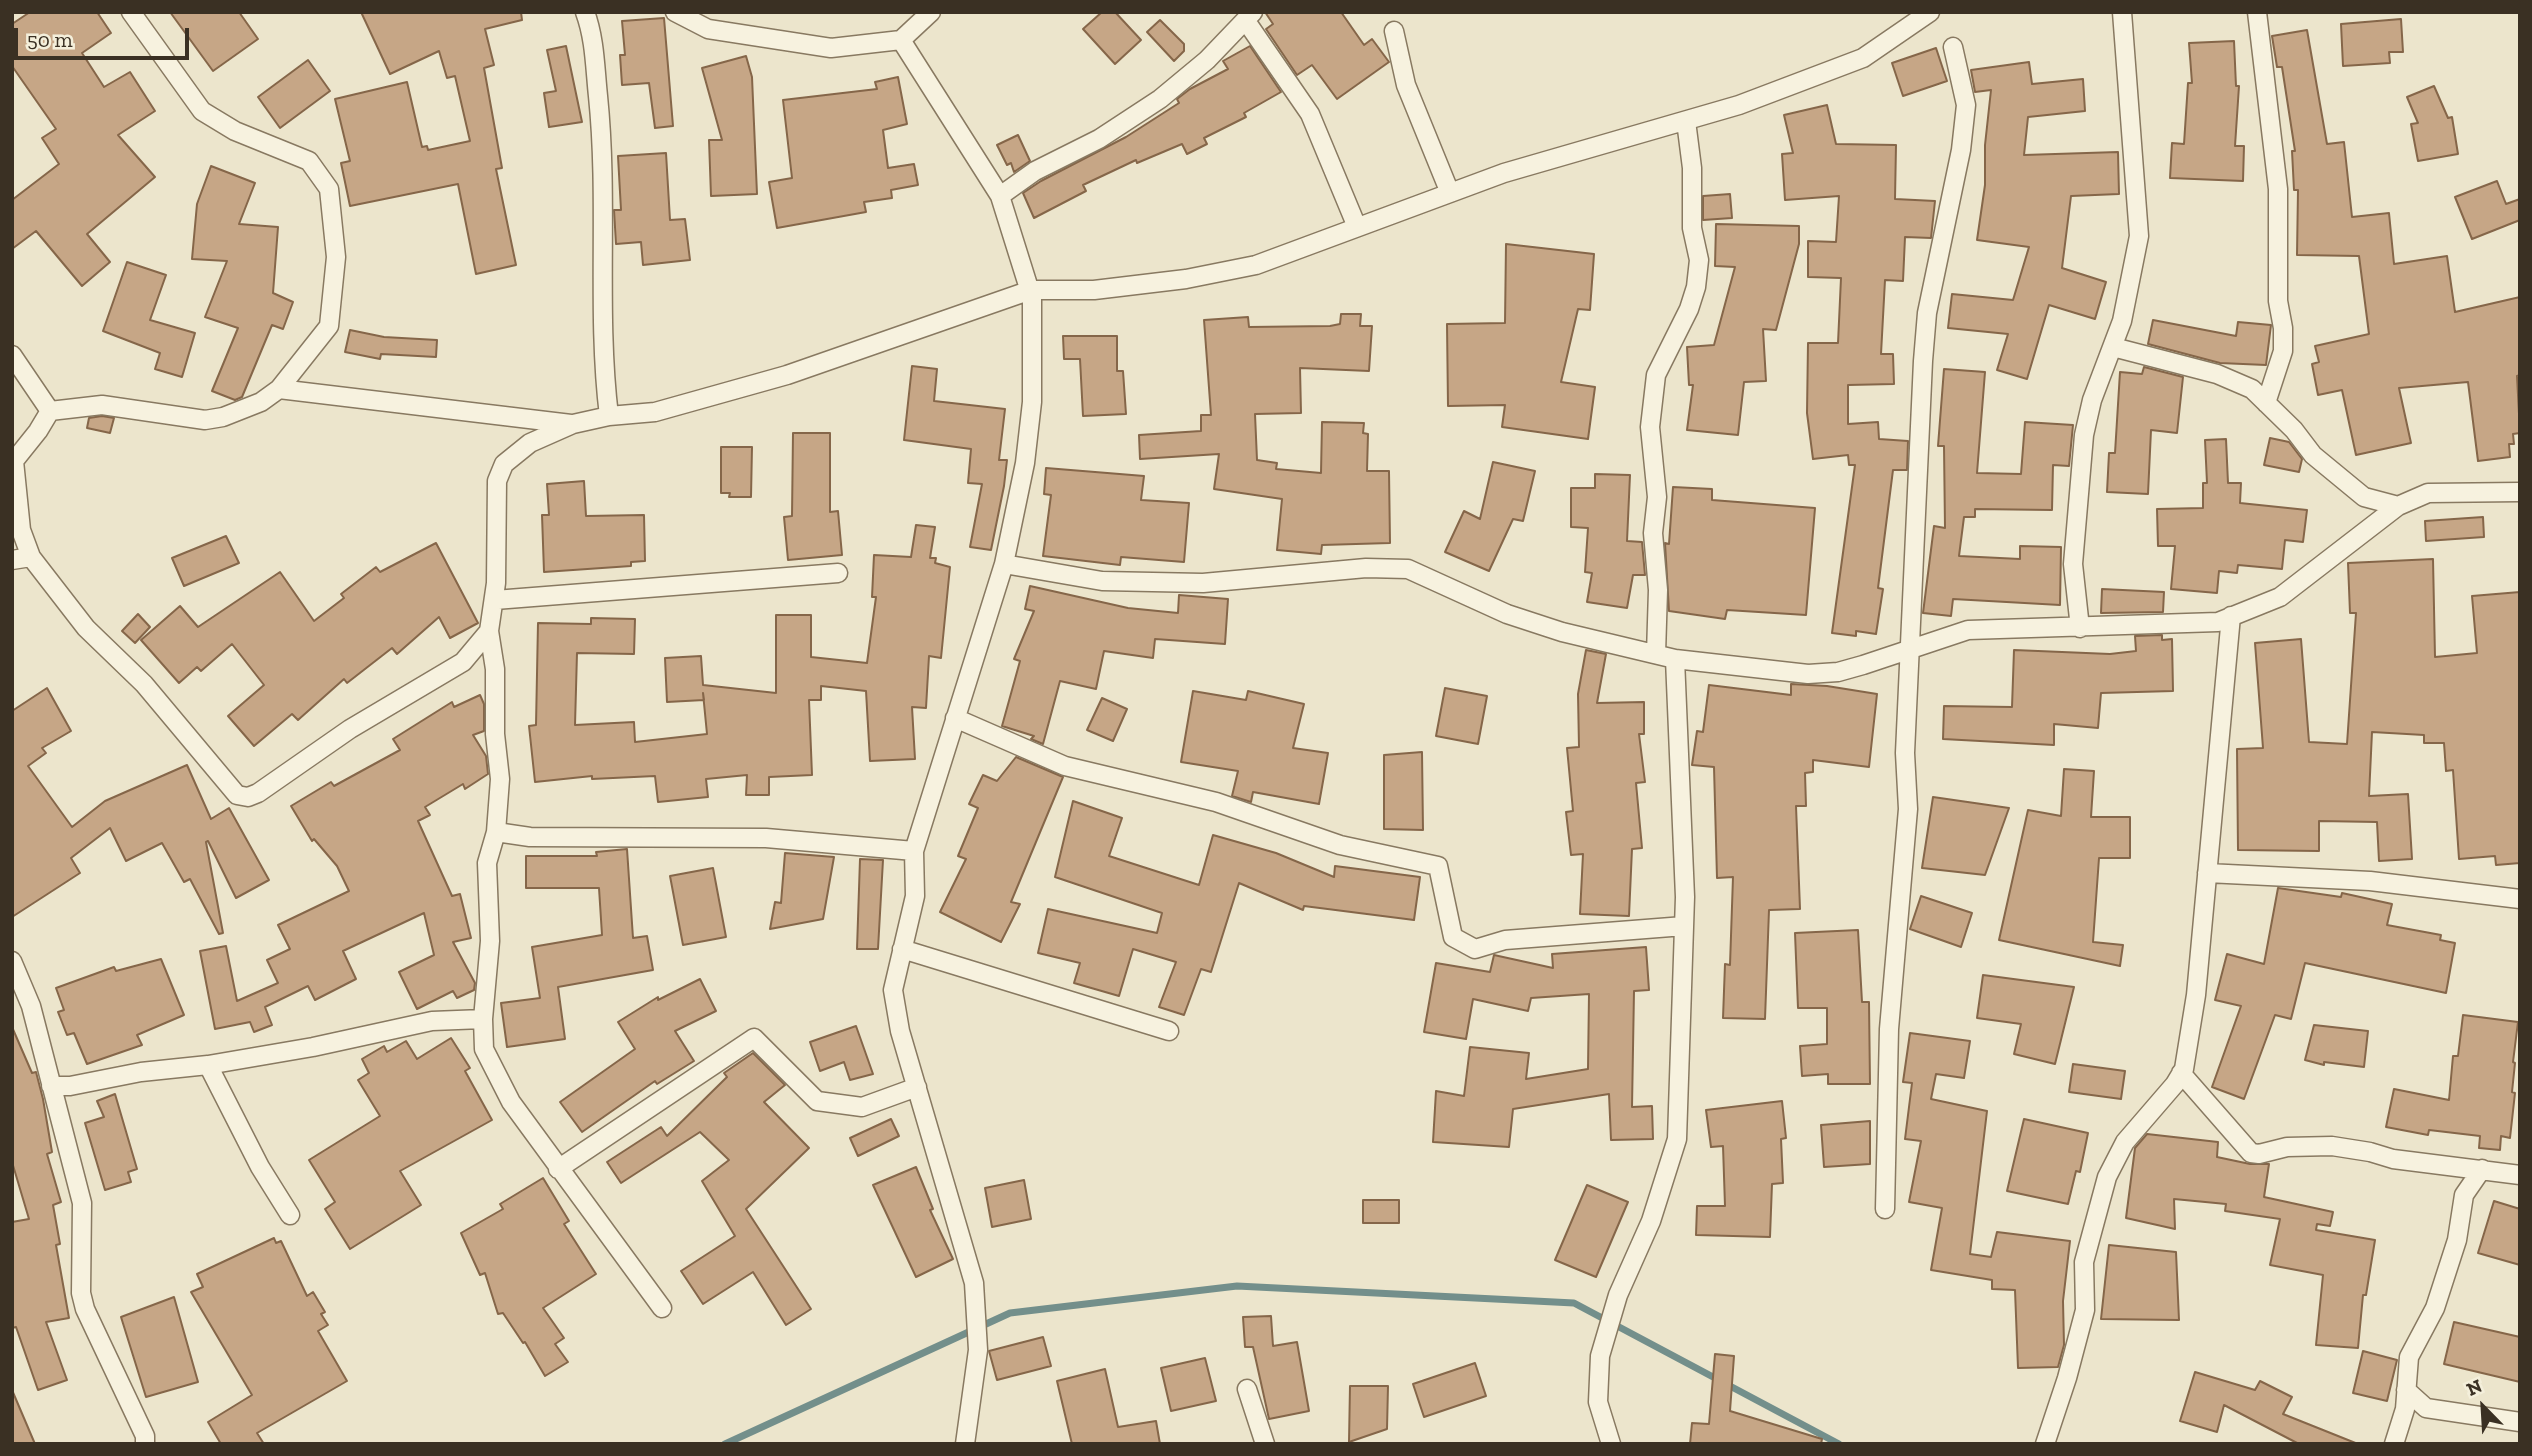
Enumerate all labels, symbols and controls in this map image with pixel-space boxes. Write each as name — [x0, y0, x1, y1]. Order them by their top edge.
scale bar — [18, 14, 192, 58]
text: 50 m — [27, 27, 73, 52]
north arrow — [2448, 1372, 2518, 1442]
text: N — [2463, 1374, 2486, 1401]

